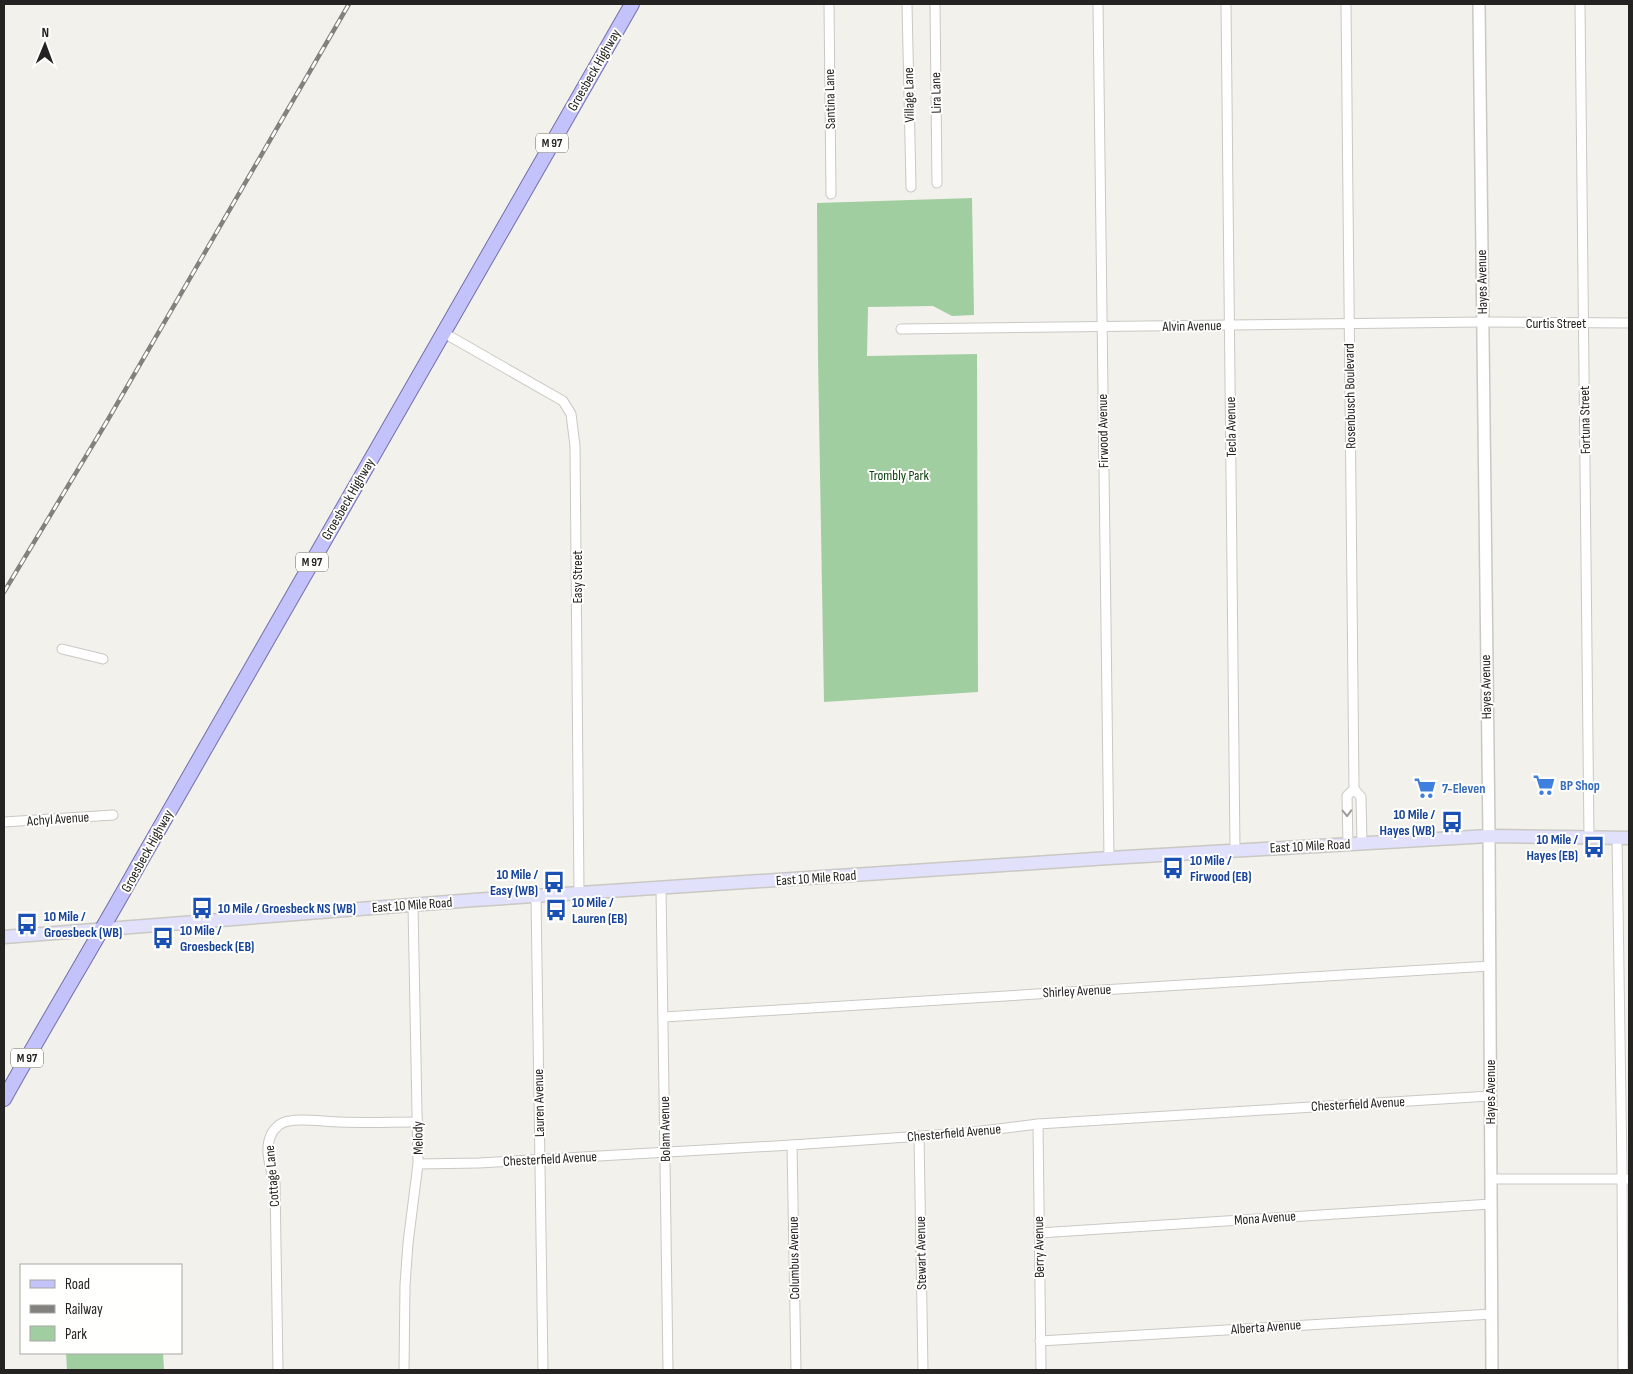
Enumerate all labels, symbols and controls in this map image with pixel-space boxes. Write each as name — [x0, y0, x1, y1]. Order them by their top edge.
north arrow — [20, 20, 70, 70]
text: N — [41, 24, 49, 41]
street label: Groesbeck Highway — [564, 26, 625, 114]
street label: Village Lane — [900, 67, 918, 123]
street label: Santina Lane — [821, 69, 839, 129]
street label: Lira Lane — [927, 72, 945, 114]
road number: M 97 — [536, 134, 568, 152]
street label: Hayes Avenue — [1473, 249, 1491, 315]
street label: Curtis Street — [1526, 315, 1586, 332]
street label: Alvin Avenue — [1161, 317, 1222, 335]
street label: Rosenbusch Boulevard — [1341, 343, 1359, 449]
street label: Fortuna Street — [1576, 386, 1594, 454]
street label: Firwood Avenue — [1094, 394, 1112, 468]
street label: Tecla Avenue — [1222, 397, 1240, 457]
street label: Groesbeck Highway — [318, 455, 379, 543]
park label: Trombly Park — [869, 467, 930, 484]
street label: Easy Street — [569, 550, 586, 604]
road number: M 97 — [296, 552, 328, 572]
street label: Hayes Avenue — [1477, 654, 1495, 720]
supermarket icon: BP Shop — [1531, 772, 1557, 798]
supermarket icon: 7-Eleven — [1412, 775, 1438, 801]
place label: BP Shop — [1560, 777, 1600, 794]
place label: 7-Eleven — [1442, 780, 1485, 797]
street label: Groesbeck Highway — [117, 806, 177, 895]
place label: 10 Mile / Hayes (WB) — [1380, 806, 1435, 839]
street label: Achyl Avenue — [25, 808, 90, 830]
one-way arrow — [1342, 809, 1353, 817]
bus stop icon: 10 Mile / Hayes (WB) — [1439, 809, 1465, 835]
place label: 10 Mile / Hayes (EB) — [1526, 831, 1578, 864]
bus stop icon: 10 Mile / Hayes (EB) — [1581, 834, 1607, 860]
street label: East 10 Mile Road — [1269, 835, 1351, 857]
place label: 10 Mile / Firwood (EB) — [1190, 852, 1251, 885]
bus stop icon: 10 Mile / Firwood (EB) — [1160, 855, 1186, 881]
place label: 10 Mile / Easy (WB) — [490, 866, 538, 899]
street label: East 10 Mile Road — [775, 867, 857, 889]
bus stop icon: 10 Mile / Easy (WB) — [541, 869, 567, 895]
street label: East 10 Mile Road — [371, 894, 453, 916]
place label: 10 Mile / Lauren (EB) — [572, 894, 627, 927]
bus stop icon: 10 Mile / Groesbeck NS (WB) — [189, 895, 215, 921]
bus stop icon: 10 Mile / Lauren (EB) — [543, 897, 569, 923]
place label: 10 Mile / Groesbeck NS (WB) — [218, 900, 356, 917]
place label: 10 Mile / Groesbeck (WB) — [44, 908, 122, 941]
bus stop icon: 10 Mile / Groesbeck (WB) — [14, 911, 40, 937]
place label: 10 Mile / Groesbeck (EB) — [180, 922, 254, 955]
bus stop icon: 10 Mile / Groesbeck (EB) — [150, 925, 176, 951]
street label: Shirley Avenue — [1042, 981, 1112, 1001]
road number: M 97 — [11, 1048, 43, 1068]
street label: Hayes Avenue — [1482, 1060, 1499, 1124]
street label: Lauren Avenue — [530, 1069, 548, 1137]
street label: Chesterfield Avenue — [1311, 1093, 1405, 1115]
street label: Bolam Avenue — [656, 1096, 674, 1162]
street label: Melody — [409, 1120, 427, 1155]
street label: Chesterfield Avenue — [906, 1120, 1002, 1146]
street label: Cottage Lane — [261, 1144, 283, 1208]
street label: Chesterfield Avenue — [503, 1148, 597, 1170]
street label: Mona Avenue — [1233, 1207, 1297, 1229]
street label: Columbus Avenue — [785, 1216, 803, 1300]
street label: Stewart Avenue — [912, 1216, 930, 1290]
street label: Berry Avenue — [1030, 1216, 1048, 1278]
legend — [20, 1264, 182, 1354]
text: Road — [65, 1275, 90, 1294]
text: Railway — [65, 1300, 103, 1319]
street label: Alberta Avenue — [1229, 1316, 1302, 1338]
text: Park — [65, 1325, 87, 1344]

